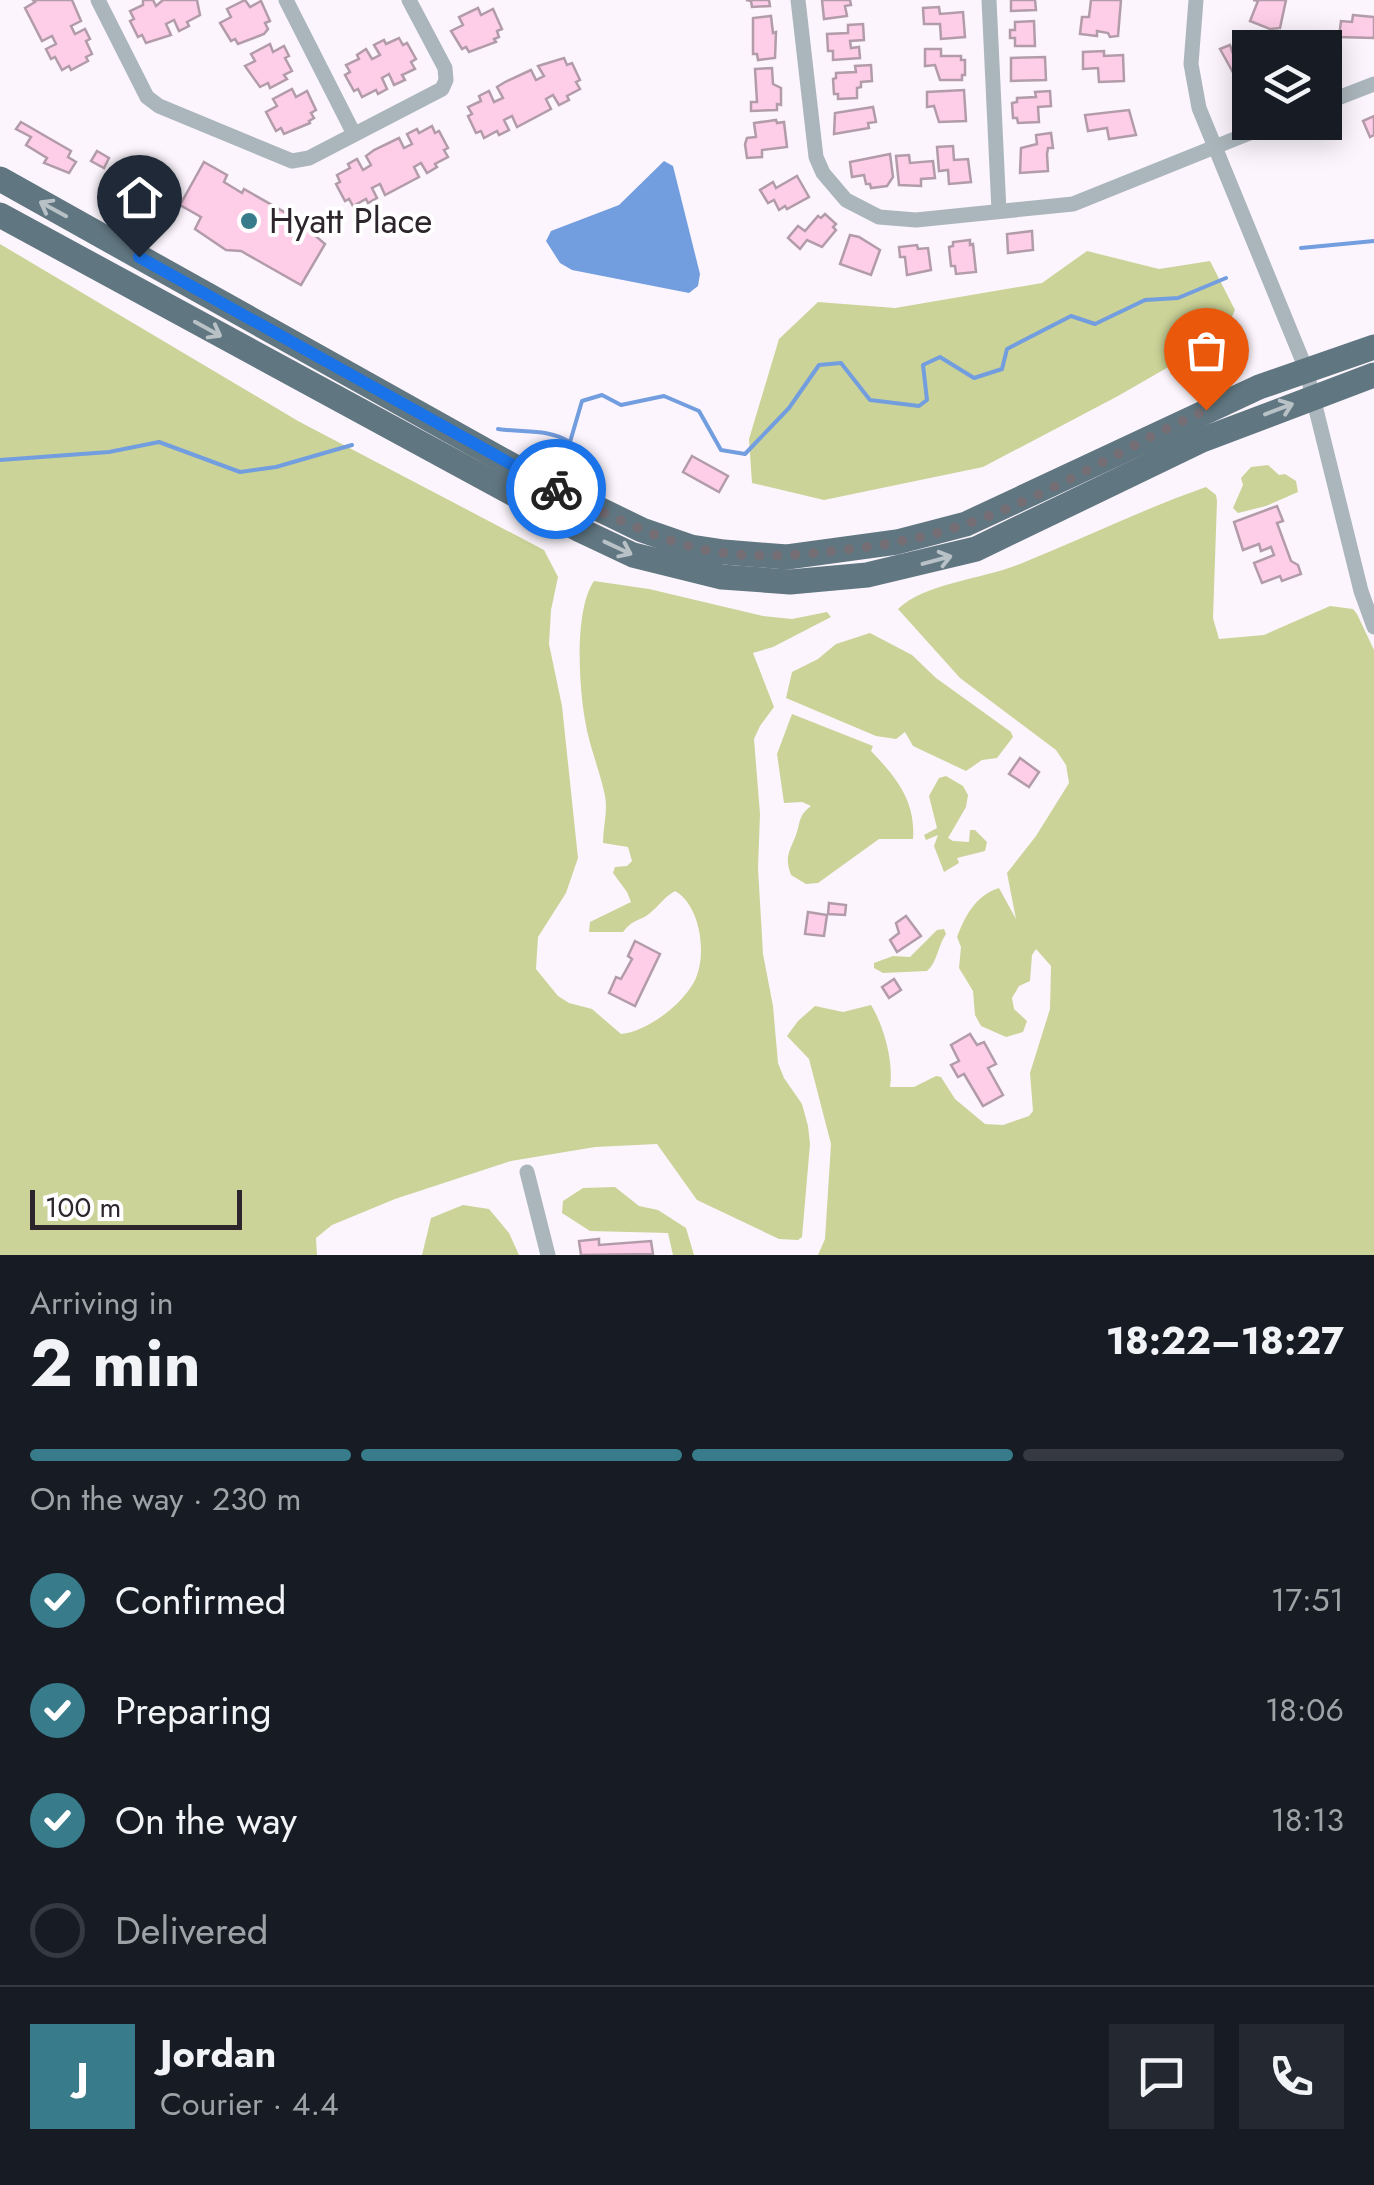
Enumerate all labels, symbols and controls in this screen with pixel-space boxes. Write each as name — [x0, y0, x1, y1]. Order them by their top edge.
map controls — [1232, 30, 1342, 140]
button: layers — [1232, 30, 1342, 140]
pin — [97, 155, 182, 258]
icon: home — [112, 170, 167, 225]
place label: Hyatt Place — [269, 196, 432, 246]
one-way arrow — [39, 198, 68, 218]
marker: Hyatt Place — [238, 210, 260, 232]
pin — [1164, 308, 1249, 411]
one-way arrow — [193, 319, 223, 339]
icon: bag — [1179, 323, 1234, 378]
one-way arrow — [1263, 398, 1294, 416]
courier — [506, 439, 606, 539]
icon: bike — [529, 462, 584, 517]
one-way arrow — [603, 540, 633, 558]
one-way arrow — [921, 549, 952, 568]
scale bar — [30, 1185, 242, 1230]
text: 100 m — [45, 1187, 121, 1228]
text: Arriving in — [30, 1280, 174, 1326]
text: 18:22–18:27 — [1106, 1313, 1344, 1368]
text: 2 min — [30, 1316, 201, 1410]
text: On the way · 230 m — [30, 1476, 302, 1522]
icon: check — [30, 1573, 85, 1628]
text: Confirmed — [115, 1573, 286, 1628]
text: 17:51 — [1271, 1577, 1344, 1623]
icon: check — [30, 1683, 85, 1738]
text: Preparing — [115, 1683, 272, 1738]
text: 18:06 — [1265, 1687, 1344, 1733]
icon: check — [30, 1793, 85, 1848]
text: On the way — [115, 1793, 297, 1848]
text: 18:13 — [1271, 1797, 1344, 1843]
text: Delivered — [115, 1903, 268, 1958]
button: chat — [1109, 2024, 1214, 2129]
button: phone — [1239, 2024, 1344, 2129]
text: Jordan — [160, 2026, 276, 2081]
text: J — [76, 2049, 89, 2104]
text: Courier · 4.4 — [160, 2081, 339, 2127]

